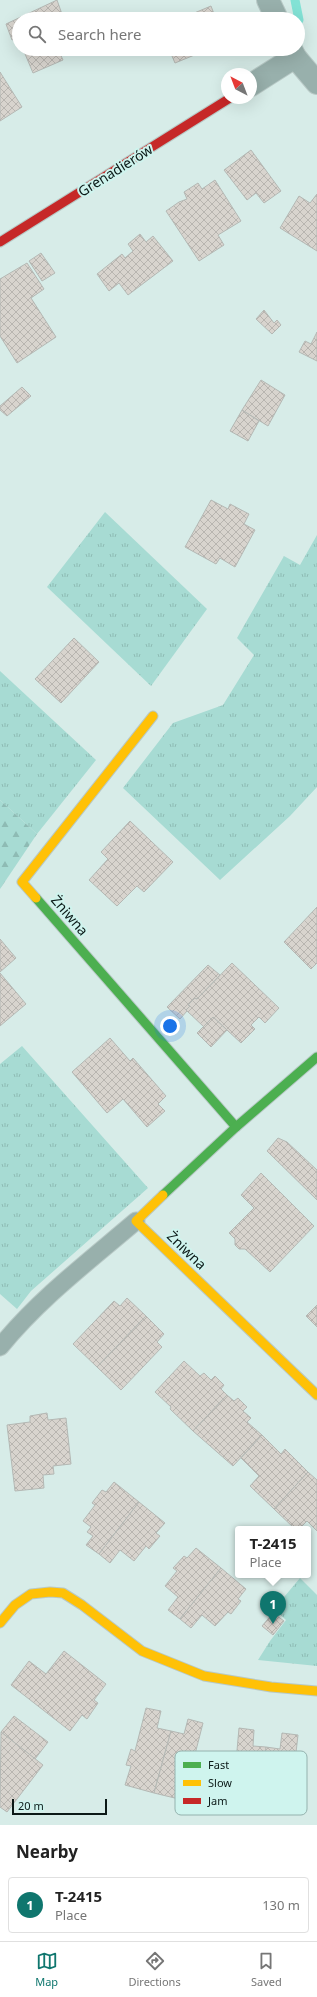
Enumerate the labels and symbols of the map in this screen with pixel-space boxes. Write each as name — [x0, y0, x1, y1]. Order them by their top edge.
north arrow — [221, 68, 257, 104]
street label: Grenadierów — [74, 139, 156, 201]
street label: Żniwna — [47, 891, 93, 939]
your location — [160, 1016, 180, 1036]
street label: Żniwna — [163, 1227, 211, 1273]
pin: 1 — [260, 1591, 286, 1624]
legend — [175, 1751, 307, 1815]
text: Fast — [208, 1757, 229, 1772]
text: Slow — [208, 1775, 232, 1790]
text: Jam — [207, 1793, 227, 1808]
scale bar — [12, 1797, 107, 1816]

